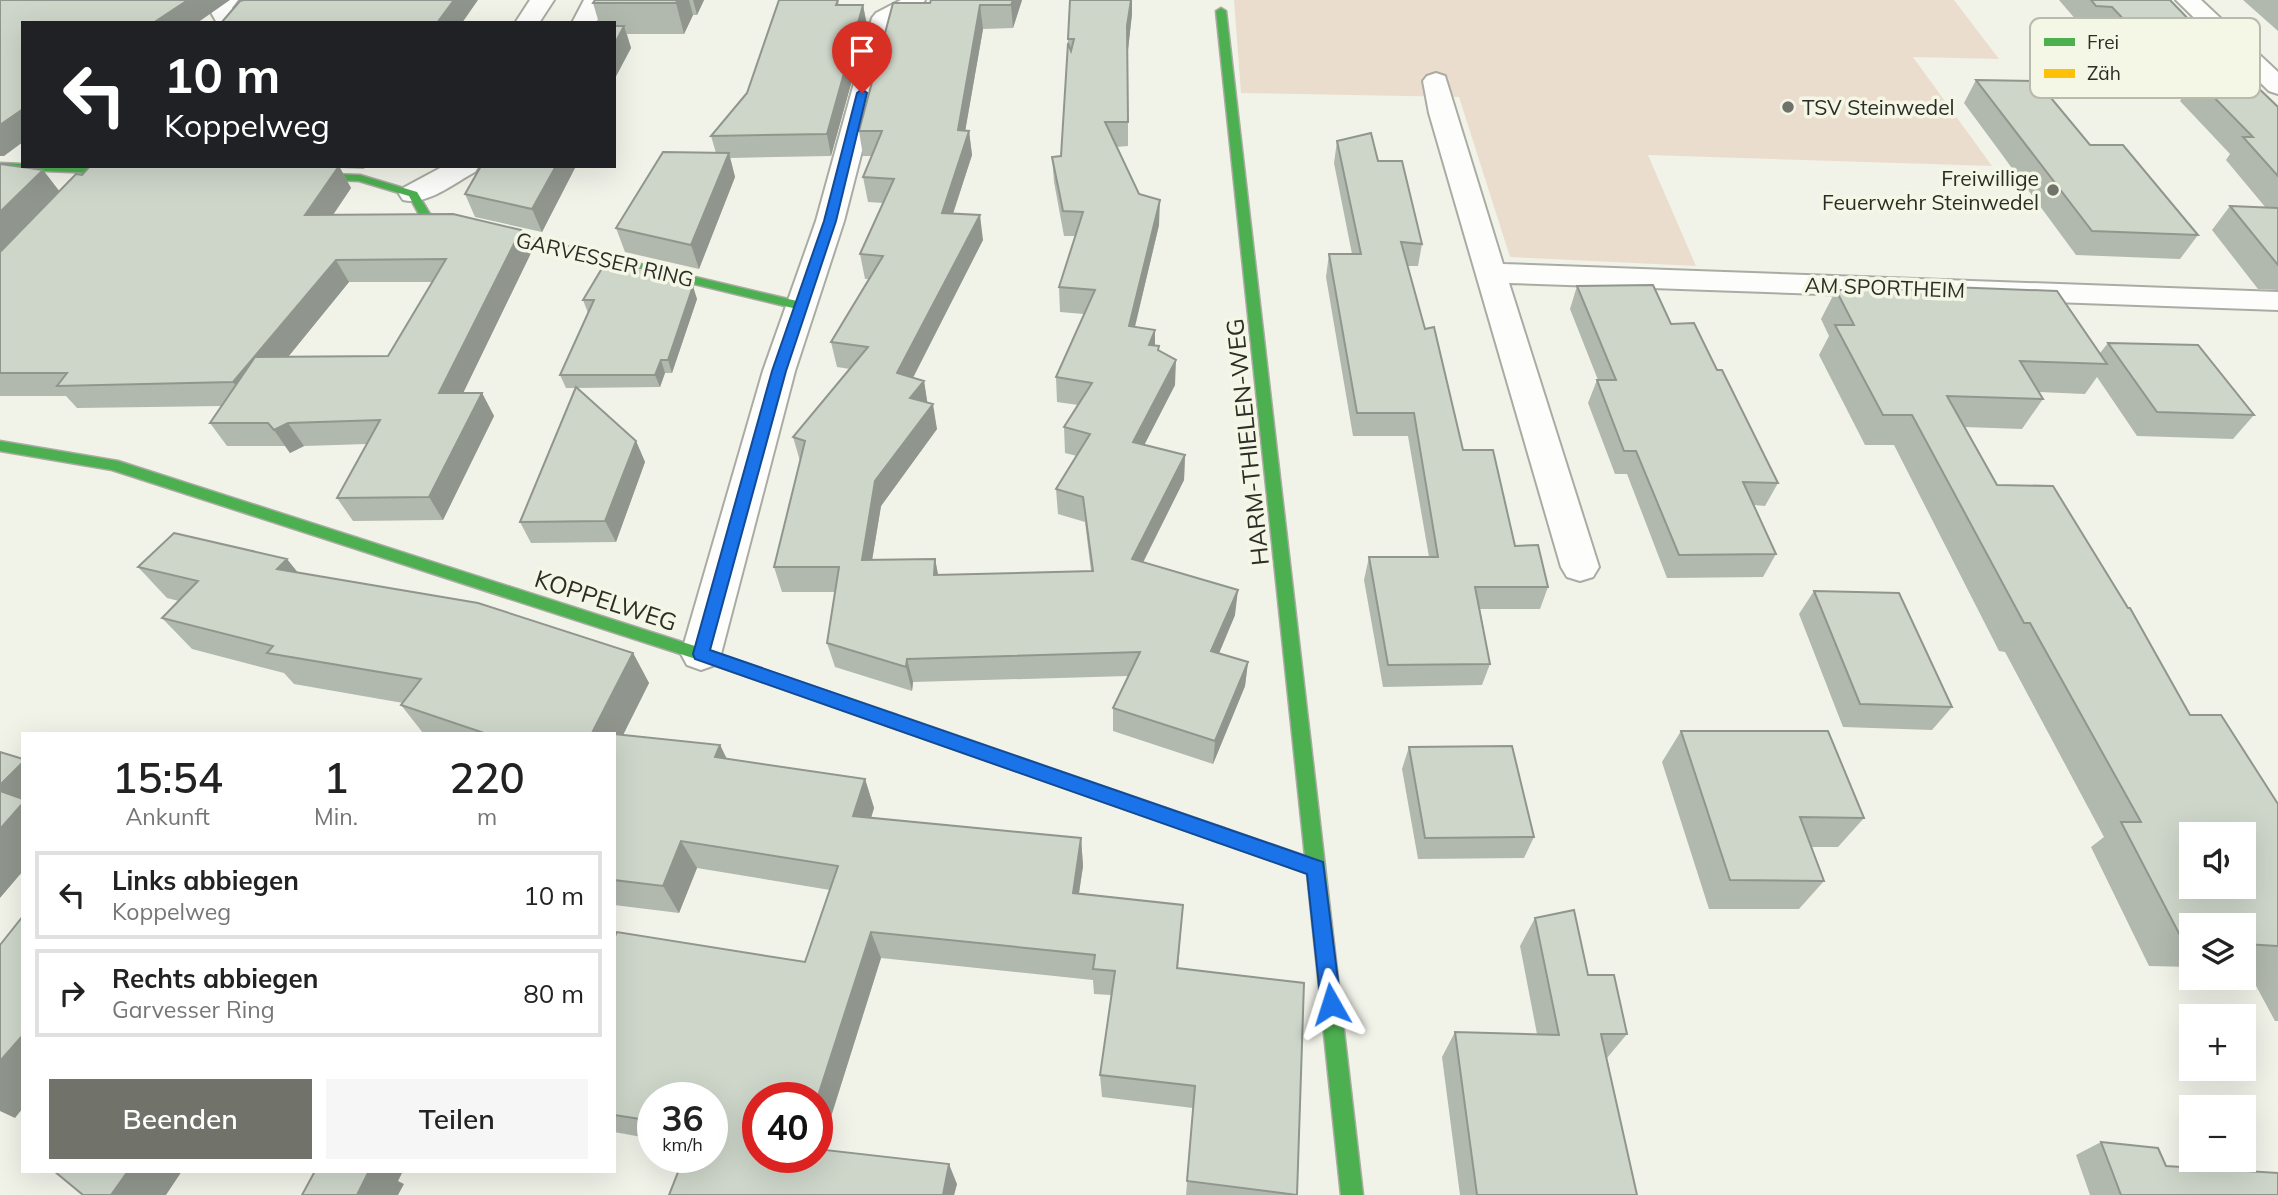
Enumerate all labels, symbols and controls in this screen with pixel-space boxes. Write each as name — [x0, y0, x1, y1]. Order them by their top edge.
legend — [2030, 18, 2260, 98]
pin — [832, 21, 892, 93]
text: Frei — [2087, 30, 2119, 54]
icon: arrive — [843, 32, 881, 70]
text: 10 m — [164, 44, 280, 105]
icon: left — [49, 49, 140, 140]
text: Zäh — [2087, 61, 2121, 85]
place label: TSV Steinwedel — [1802, 94, 1955, 120]
marker: TSV Steinwedel — [1780, 99, 1796, 115]
text: Koppelweg — [164, 105, 330, 145]
place label: Freiwillige Feuerwehr Steinwedel — [1822, 165, 2039, 215]
marker: Freiwillige Feuerwehr Steinwedel — [2045, 182, 2061, 198]
street label: GARVESSER RING — [514, 226, 696, 292]
street label: AM SPORTHEIM — [1804, 271, 1966, 303]
street label: HARM-THIELEN-WEG — [1219, 317, 1275, 567]
street label: KOPPELWEG — [531, 563, 681, 637]
text: 15:54 — [112, 751, 223, 804]
text: 1 — [323, 751, 349, 804]
text: 220 — [449, 751, 525, 804]
text: Ankunft — [125, 802, 210, 831]
text: Min. — [314, 802, 358, 831]
text: m — [477, 802, 497, 831]
map controls — [2179, 822, 2256, 1172]
button: sound — [2179, 822, 2256, 899]
text: Links abbiegen — [112, 864, 299, 897]
icon: left — [53, 876, 91, 914]
text: 10 m — [523, 879, 584, 912]
text: Koppelweg — [112, 897, 231, 926]
button: layers — [2179, 913, 2256, 990]
text: Rechts abbiegen — [112, 962, 318, 995]
position arrow — [1294, 967, 1368, 1041]
icon: right — [53, 974, 91, 1012]
text: 80 m — [523, 977, 584, 1010]
text: Garvesser Ring — [112, 995, 275, 1024]
button: + — [2179, 1004, 2256, 1081]
button: Beenden — [49, 1079, 312, 1159]
button: Teilen — [326, 1079, 588, 1159]
speed limit sign: 40 — [742, 1082, 833, 1173]
button: − — [2179, 1095, 2256, 1172]
text: 36 — [661, 1096, 704, 1140]
text: km/h — [662, 1133, 703, 1156]

